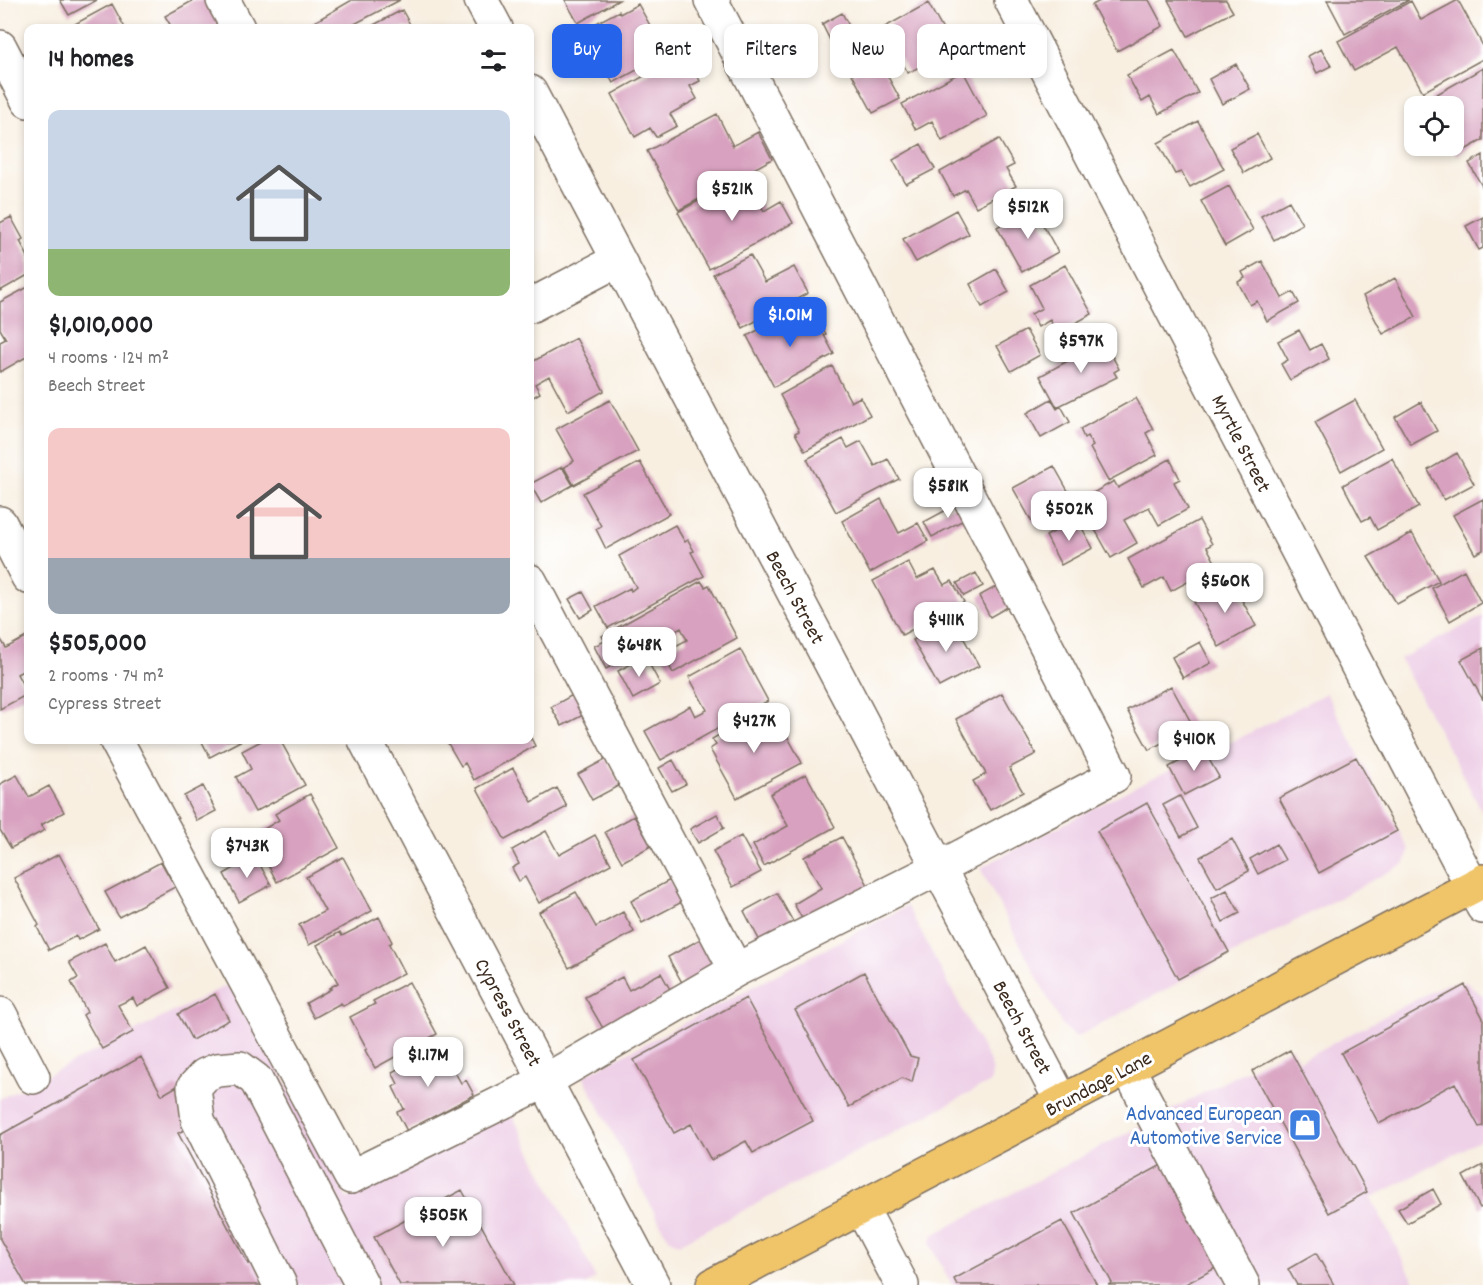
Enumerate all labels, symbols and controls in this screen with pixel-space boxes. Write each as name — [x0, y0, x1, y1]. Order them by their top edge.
chip: Buy — [552, 24, 622, 78]
chip: Rent — [634, 24, 712, 78]
chip: Filters — [724, 24, 818, 78]
chip: New — [830, 24, 905, 78]
chip: Apartment — [917, 24, 1047, 78]
text: 14 homes — [48, 42, 134, 79]
icon: filters — [477, 44, 510, 77]
map controls — [1404, 96, 1464, 156]
button: locate — [1404, 96, 1464, 156]
icon: home — [225, 149, 333, 257]
pin: $521K — [690, 171, 774, 222]
text: $521K — [711, 176, 753, 204]
pin: $512K — [986, 189, 1070, 240]
text: $512K — [1007, 194, 1049, 222]
pin: $1.01M — [741, 297, 839, 348]
text: $1.01M — [768, 302, 812, 330]
text: $1,010,000 — [48, 308, 153, 345]
pin: $597K — [1039, 323, 1123, 374]
text: $597K — [1058, 328, 1104, 356]
text: 4 rooms · 124 m² — [48, 345, 169, 373]
text: Beech Street — [48, 373, 145, 401]
street label: Myrtle Street — [1202, 390, 1277, 499]
icon: home — [225, 467, 333, 575]
pin: $581K — [906, 468, 990, 519]
text: $581K — [927, 473, 969, 501]
pin: $502K — [1027, 491, 1111, 542]
text: $502K — [1045, 496, 1093, 524]
street label: Beech Street — [756, 546, 831, 651]
pin: $560K — [1183, 563, 1267, 614]
text: $560K — [1200, 568, 1250, 596]
pin: $411K — [904, 602, 988, 653]
text: $411K — [928, 607, 964, 635]
text: $505,000 — [48, 626, 147, 663]
pin: $648K — [597, 627, 681, 678]
text: $648K — [616, 632, 662, 660]
text: 2 rooms · 74 m² — [48, 663, 164, 691]
text: Cypress Street — [48, 691, 161, 719]
pin: $427K — [712, 703, 796, 754]
text: $427K — [732, 708, 776, 736]
pin: $410K — [1152, 721, 1236, 772]
text: $410K — [1173, 726, 1215, 754]
pin: $743K — [205, 828, 289, 879]
text: $743K — [225, 833, 269, 861]
street label: Cypress Street — [465, 954, 548, 1073]
street label: Beech Street — [983, 976, 1058, 1081]
pin: $1.17M — [379, 1037, 477, 1088]
text: $1.17M — [407, 1042, 449, 1070]
street label: Brundage Lane — [1041, 1045, 1158, 1126]
place label: Advanced European Automotive Service — [1126, 1101, 1282, 1155]
shop icon: Advanced European Automotive Service — [1287, 1107, 1323, 1143]
pin: $505K — [401, 1197, 485, 1248]
text: $505K — [419, 1202, 467, 1230]

